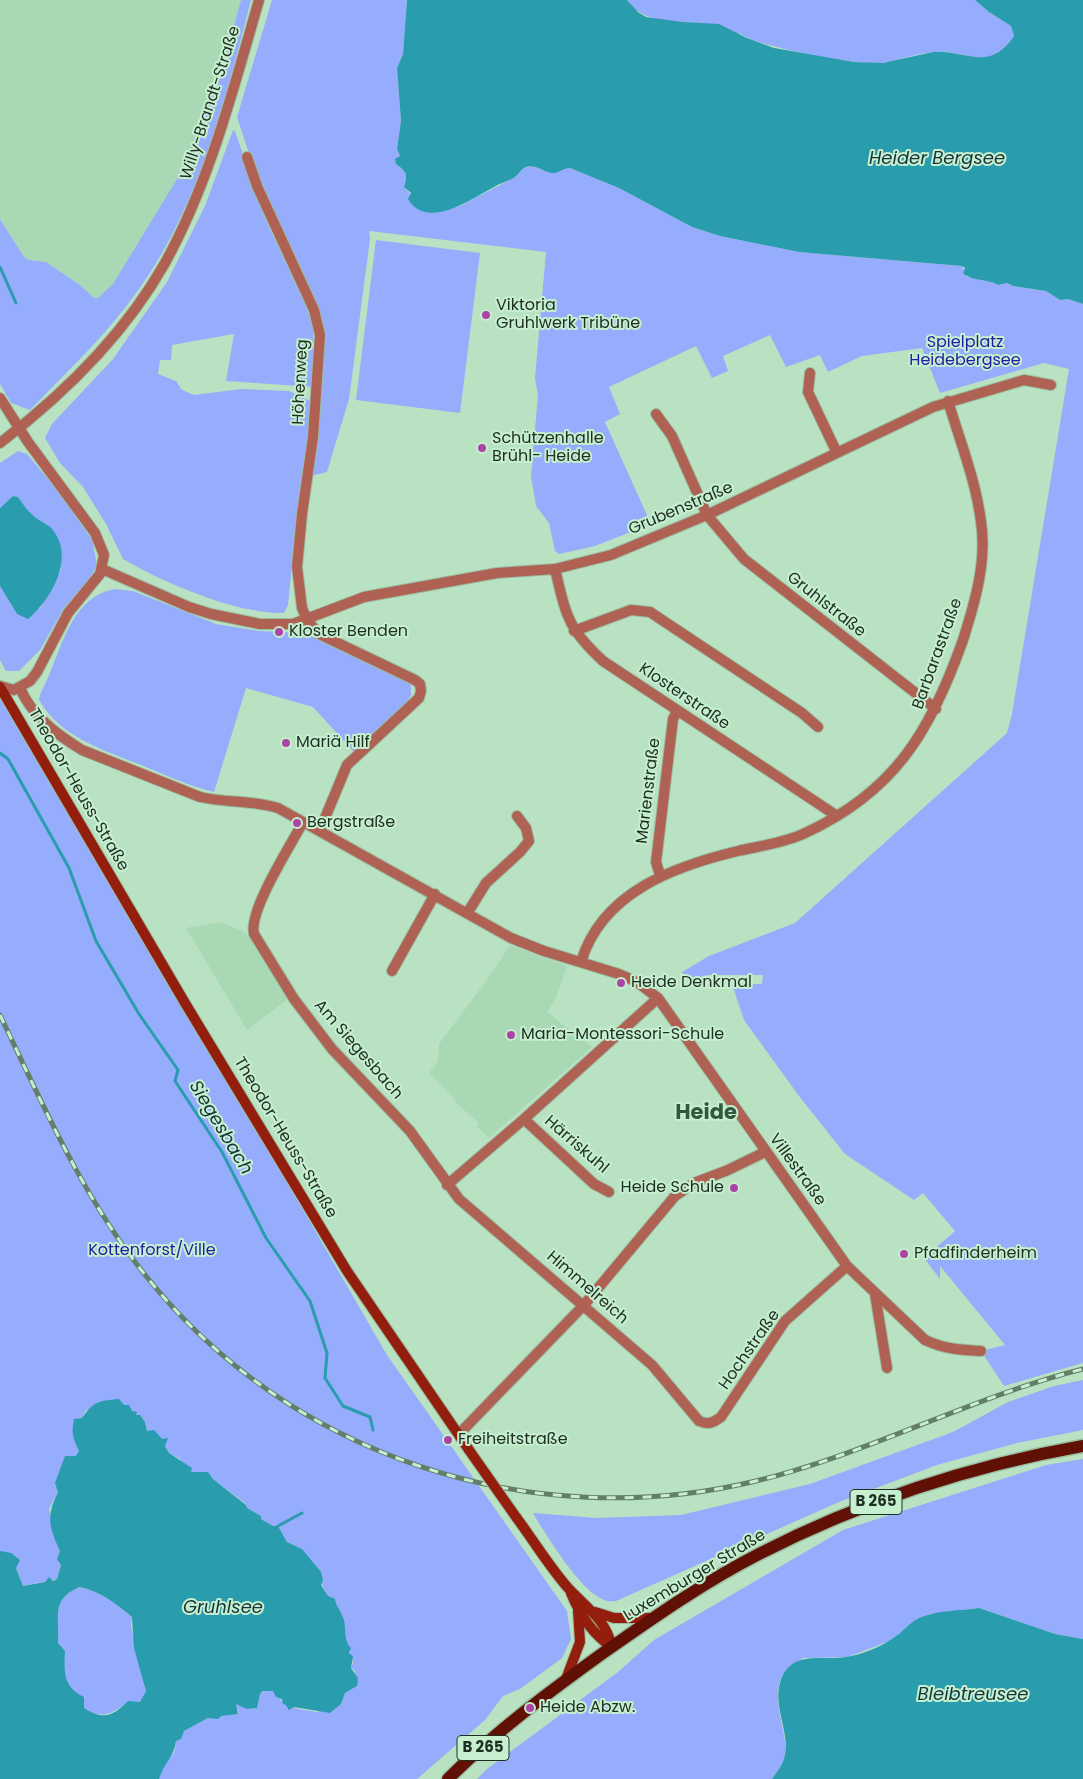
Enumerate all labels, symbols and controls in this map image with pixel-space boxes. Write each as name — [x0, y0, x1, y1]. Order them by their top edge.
street label: Willy-Brandt-Straße — [177, 24, 245, 182]
water label: Heider Bergsee — [869, 148, 1005, 170]
place label: Viktoria Gruhlwerk Tribüne — [496, 296, 640, 334]
marker: Viktoria Gruhlwerk Tribüne — [480, 309, 492, 321]
park label: Spielplatz Heidebergsee — [909, 333, 1021, 371]
street label: Höhenweg — [289, 339, 313, 425]
place label: Schützenhalle Brühl- Heide — [492, 429, 604, 467]
marker: Schützenhalle Brühl- Heide — [476, 442, 488, 454]
street label: Grubenstraße — [626, 478, 736, 540]
street label: Gruhlstraße — [783, 568, 869, 642]
street label: Barbarastraße — [909, 596, 967, 712]
place label: Kloster Benden — [289, 622, 408, 642]
marker: Kloster Benden — [273, 626, 285, 638]
street label: Klosterstraße — [635, 660, 733, 734]
street label: Theodor-Heuss-Straße — [24, 705, 132, 875]
place label: Mariä Hilf — [296, 733, 370, 753]
marker: Mariä Hilf — [280, 737, 292, 749]
street label: Marienstraße — [633, 737, 665, 845]
place label: Bergstraße — [307, 813, 395, 833]
marker: Bergstraße — [291, 817, 303, 829]
place label: Heide Denkmal — [631, 973, 752, 993]
marker: Heide Denkmal — [615, 977, 627, 989]
street label: Am Siegesbach — [310, 996, 406, 1104]
place label: Maria-Montessori-Schule — [521, 1025, 724, 1045]
marker: Maria-Montessori-Schule — [505, 1029, 517, 1041]
street label: Theodor-Heuss-Straße — [229, 1054, 341, 1222]
water label: Siegesbach — [184, 1077, 256, 1179]
district label: Heide — [675, 1101, 737, 1127]
street label: Härriskuhl — [540, 1112, 612, 1178]
street label: Villestraße — [764, 1130, 830, 1210]
place label: Heide Schule — [621, 1178, 724, 1198]
marker: Heide Schule — [728, 1182, 740, 1194]
park label: Kottenforst/Ville — [88, 1241, 216, 1261]
place label: Pfadfinderheim — [914, 1244, 1037, 1264]
street label: Himmelreich — [542, 1247, 632, 1329]
marker: Pfadfinderheim — [898, 1248, 910, 1260]
street label: Hochstraße — [715, 1306, 785, 1394]
place label: Freiheitstraße — [458, 1430, 568, 1450]
marker: Freiheitstraße — [442, 1434, 454, 1446]
road number: B 265 — [850, 1490, 902, 1514]
street label: Luxemburger Straße — [621, 1526, 769, 1626]
water label: Gruhlsee — [183, 1597, 263, 1619]
water label: Bleibtreusee — [918, 1684, 1028, 1706]
place label: Heide Abzw. — [540, 1698, 635, 1718]
marker: Heide Abzw. — [524, 1702, 536, 1714]
road number: B 265 — [457, 1736, 509, 1760]

